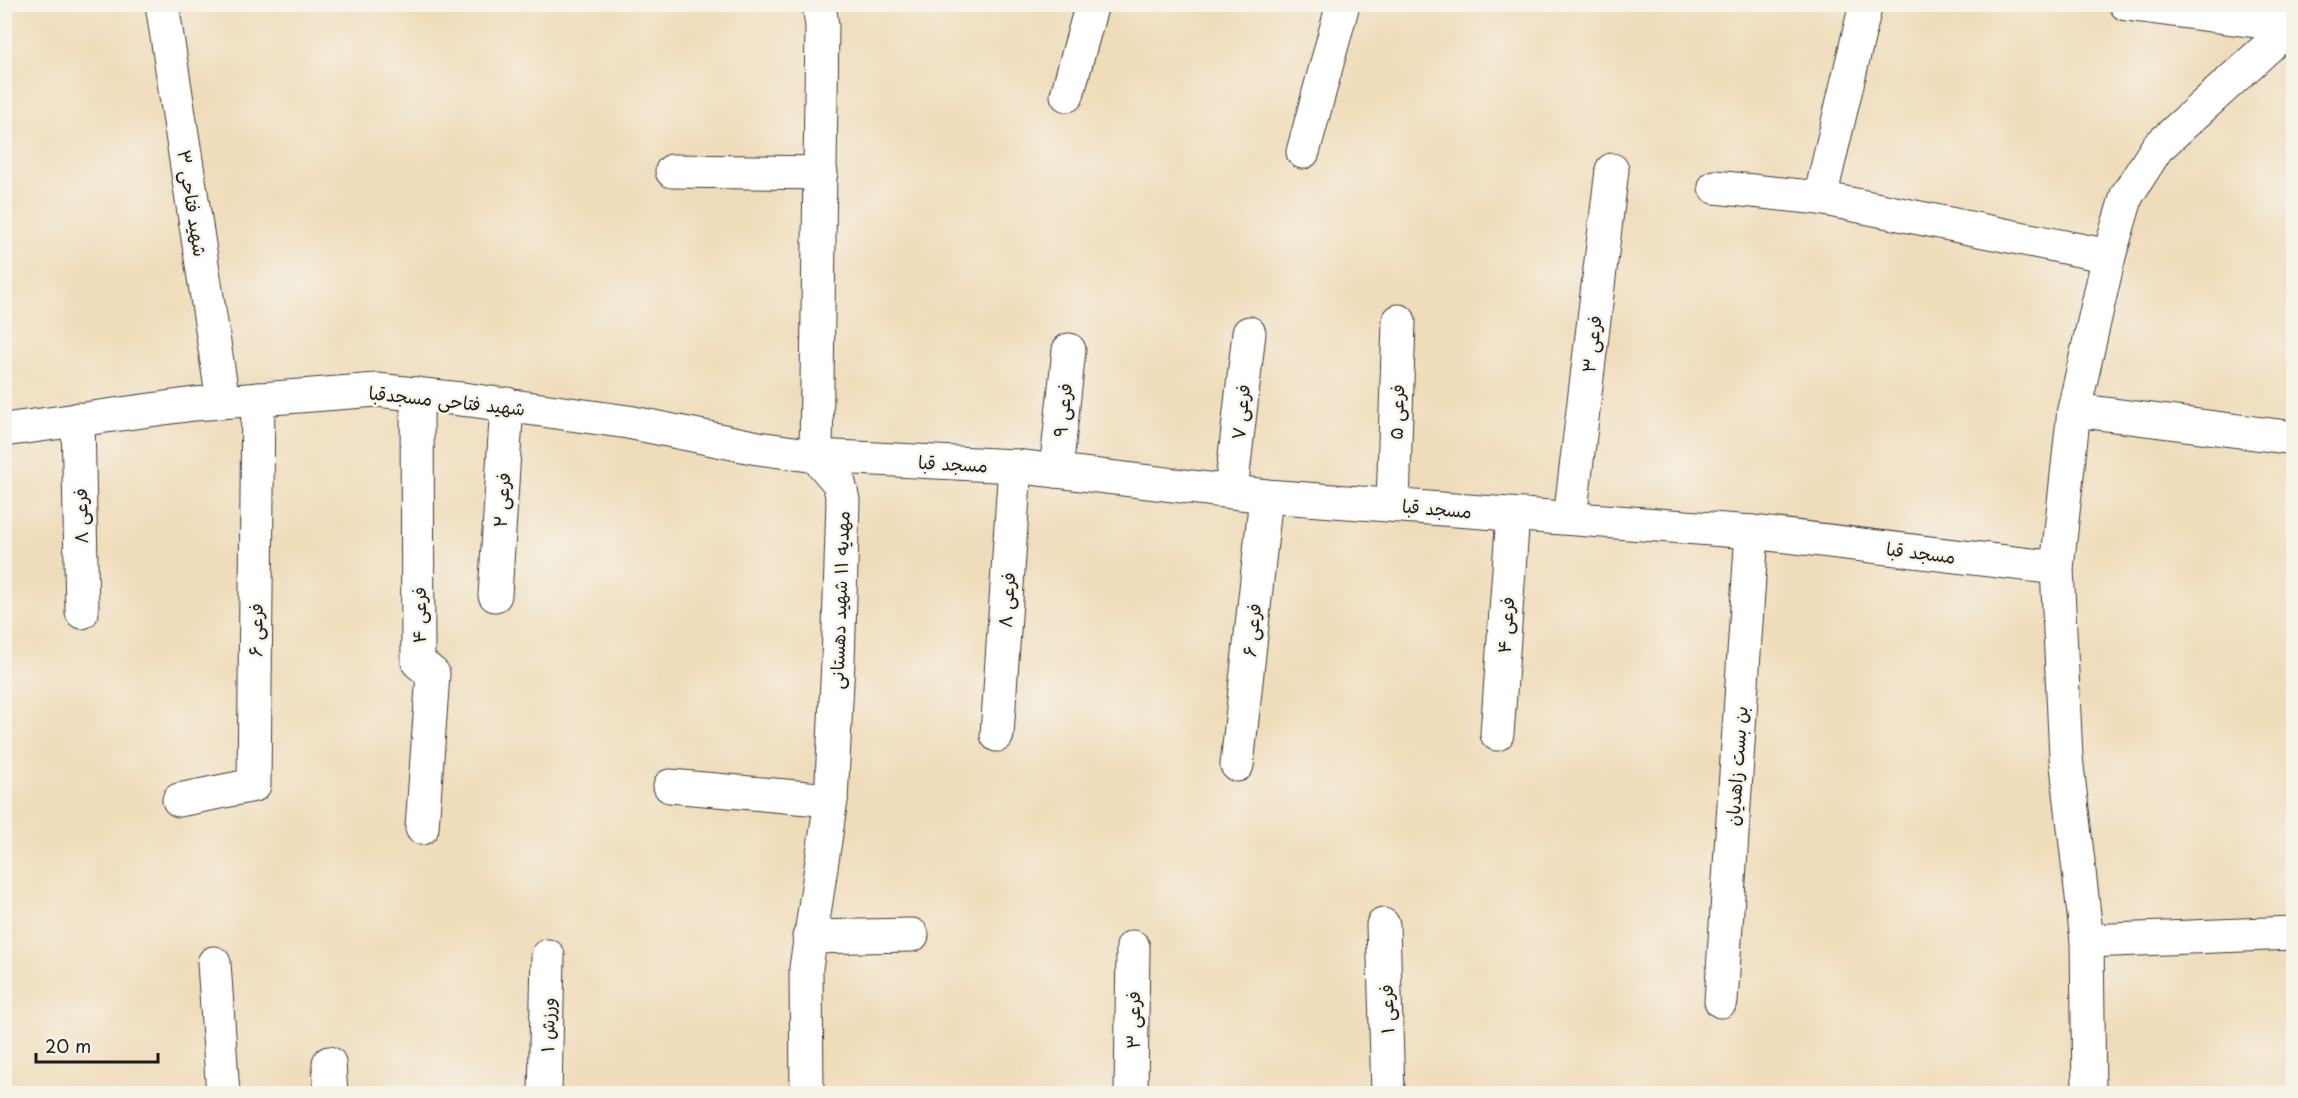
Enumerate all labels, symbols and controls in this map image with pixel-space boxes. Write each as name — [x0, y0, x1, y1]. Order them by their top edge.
street label: شهید فتاحی ۳ — [171, 148, 215, 258]
street label: فرعی ۳ — [1574, 314, 1608, 374]
street label: شهید فتاحی مسجدقبا — [367, 378, 527, 422]
street label: فرعی ۹ — [1046, 382, 1078, 438]
street label: فرعی ۷ — [1224, 383, 1256, 441]
street label: فرعی ۵ — [1382, 384, 1410, 440]
street label: مسجد قبا — [917, 448, 989, 478]
street label: فرعی ۲ — [486, 472, 516, 528]
street label: فرعی ۸ — [66, 488, 94, 544]
street label: مسجد قبا — [1401, 492, 1473, 524]
street label: مهدیه ۱۱ شهید دهستانی — [822, 510, 856, 690]
street label: مسجد قبا — [1885, 534, 1957, 570]
street label: فرعی ۸ — [991, 571, 1021, 629]
street label: فرعی ۴ — [405, 587, 432, 643]
street label: فرعی ۴ — [1490, 596, 1520, 654]
street label: فرعی ۶ — [1235, 602, 1267, 658]
street label: فرعی ۶ — [241, 603, 269, 657]
street label: بن بست زاهدیان — [1718, 705, 1754, 827]
street label: فرعی ۱ — [1372, 984, 1400, 1034]
street label: فرعی ۳ — [1119, 991, 1146, 1049]
street label: ورزش ۱ — [533, 997, 561, 1053]
scale bar — [36, 1026, 158, 1064]
text: 20 m — [45, 1032, 91, 1059]

